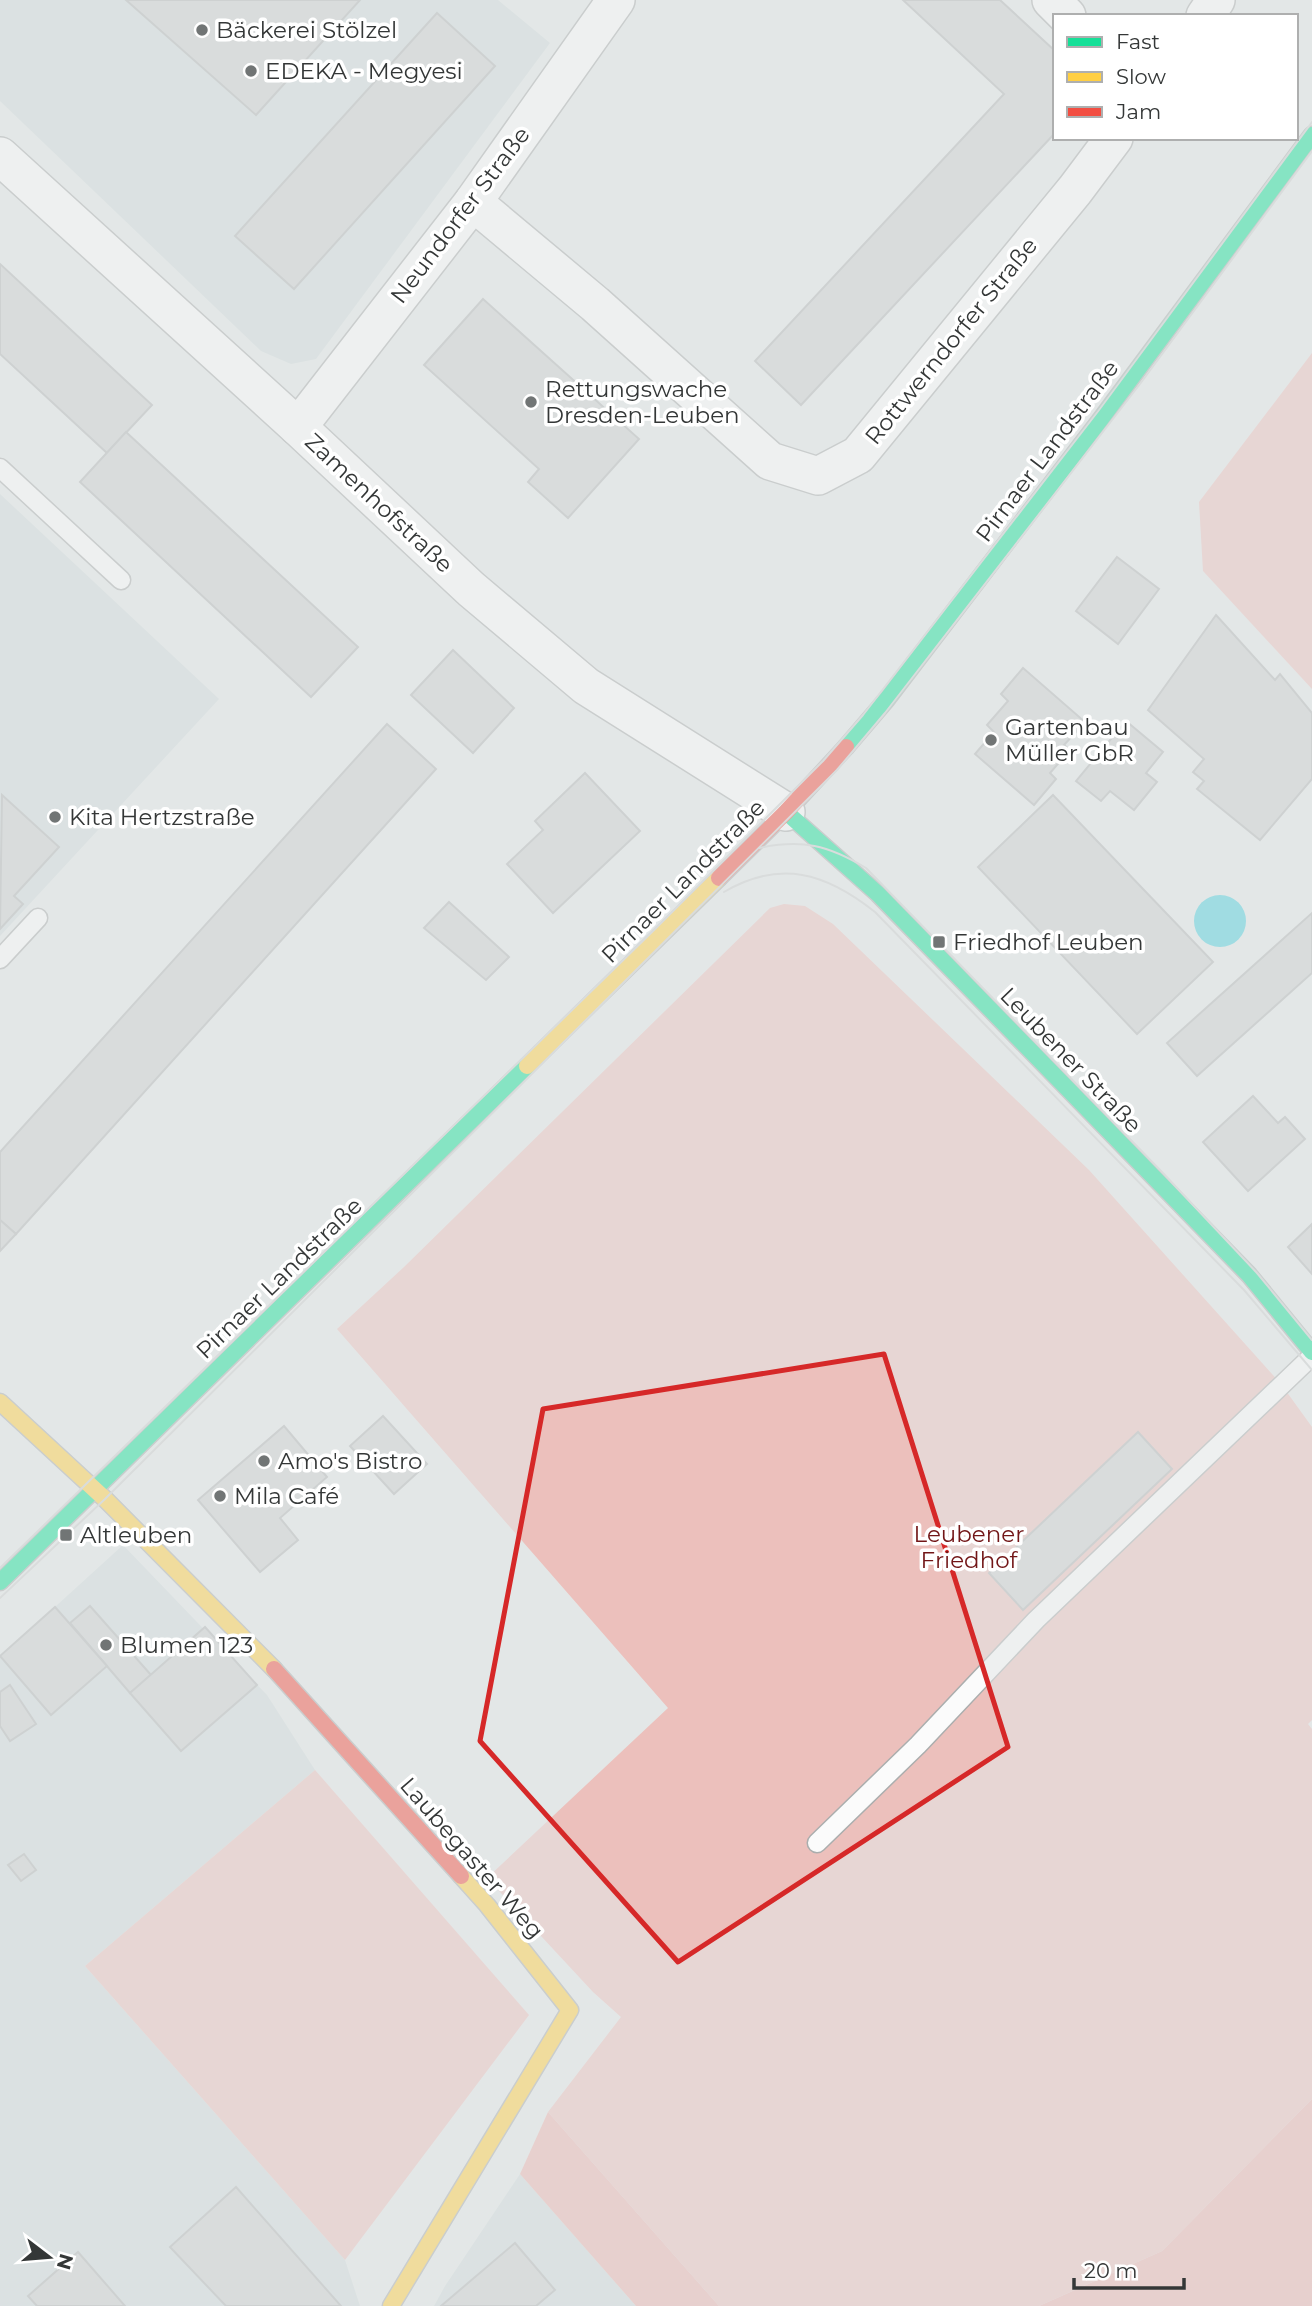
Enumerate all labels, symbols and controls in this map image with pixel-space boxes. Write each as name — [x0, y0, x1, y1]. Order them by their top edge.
legend — [1053, 14, 1298, 140]
place label: Bäckerei Stölzel — [216, 16, 397, 44]
marker: Bäckerei Stölzel — [194, 22, 210, 38]
text: Fast — [1116, 29, 1160, 54]
place label: EDEKA - Megyesi — [265, 57, 463, 85]
marker: EDEKA - Megyesi — [243, 63, 259, 79]
text: Slow — [1116, 64, 1166, 89]
text: Jam — [1115, 99, 1161, 124]
street label: Neundorfer Straße — [384, 121, 536, 309]
street label: Rottwerndorfer Straße — [859, 232, 1043, 450]
street label: Pirnaer Landstraße — [970, 355, 1124, 547]
place label: Rettungswache Dresden-Leuben — [545, 375, 740, 429]
marker: Rettungswache Dresden-Leuben — [523, 394, 539, 410]
street label: Zamenhofstraße — [299, 427, 459, 579]
place label: Gartenbau Müller GbR — [1005, 713, 1134, 767]
marker: Gartenbau Müller GbR — [983, 732, 999, 748]
street label: Pirnaer Landstraße — [595, 793, 771, 969]
place label: Kita Hertzstraße — [69, 803, 255, 831]
marker: Kita Hertzstraße — [47, 809, 63, 825]
place label: Friedhof Leuben — [953, 928, 1144, 956]
marker: Friedhof Leuben — [931, 934, 947, 950]
street label: Leubener Straße — [994, 981, 1148, 1139]
street label: Pirnaer Landstraße — [190, 1192, 368, 1364]
place label: Amo's Bistro — [278, 1447, 422, 1475]
marker: Amo's Bistro — [256, 1453, 272, 1469]
place label: Mila Café — [234, 1482, 339, 1510]
marker: Mila Café — [212, 1488, 228, 1504]
park label: Leubener Friedhof — [914, 1520, 1024, 1574]
place label: Altleuben — [80, 1521, 192, 1549]
marker: Altleuben — [58, 1527, 74, 1543]
place label: Blumen 123 — [120, 1631, 253, 1659]
marker: Blumen 123 — [98, 1637, 114, 1653]
street label: Laubegaster Weg — [394, 1772, 550, 1944]
north arrow — [14, 2222, 84, 2292]
scale bar — [1074, 2246, 1184, 2290]
text: N — [52, 2251, 78, 2272]
text: 20 m — [1084, 2258, 1138, 2283]

